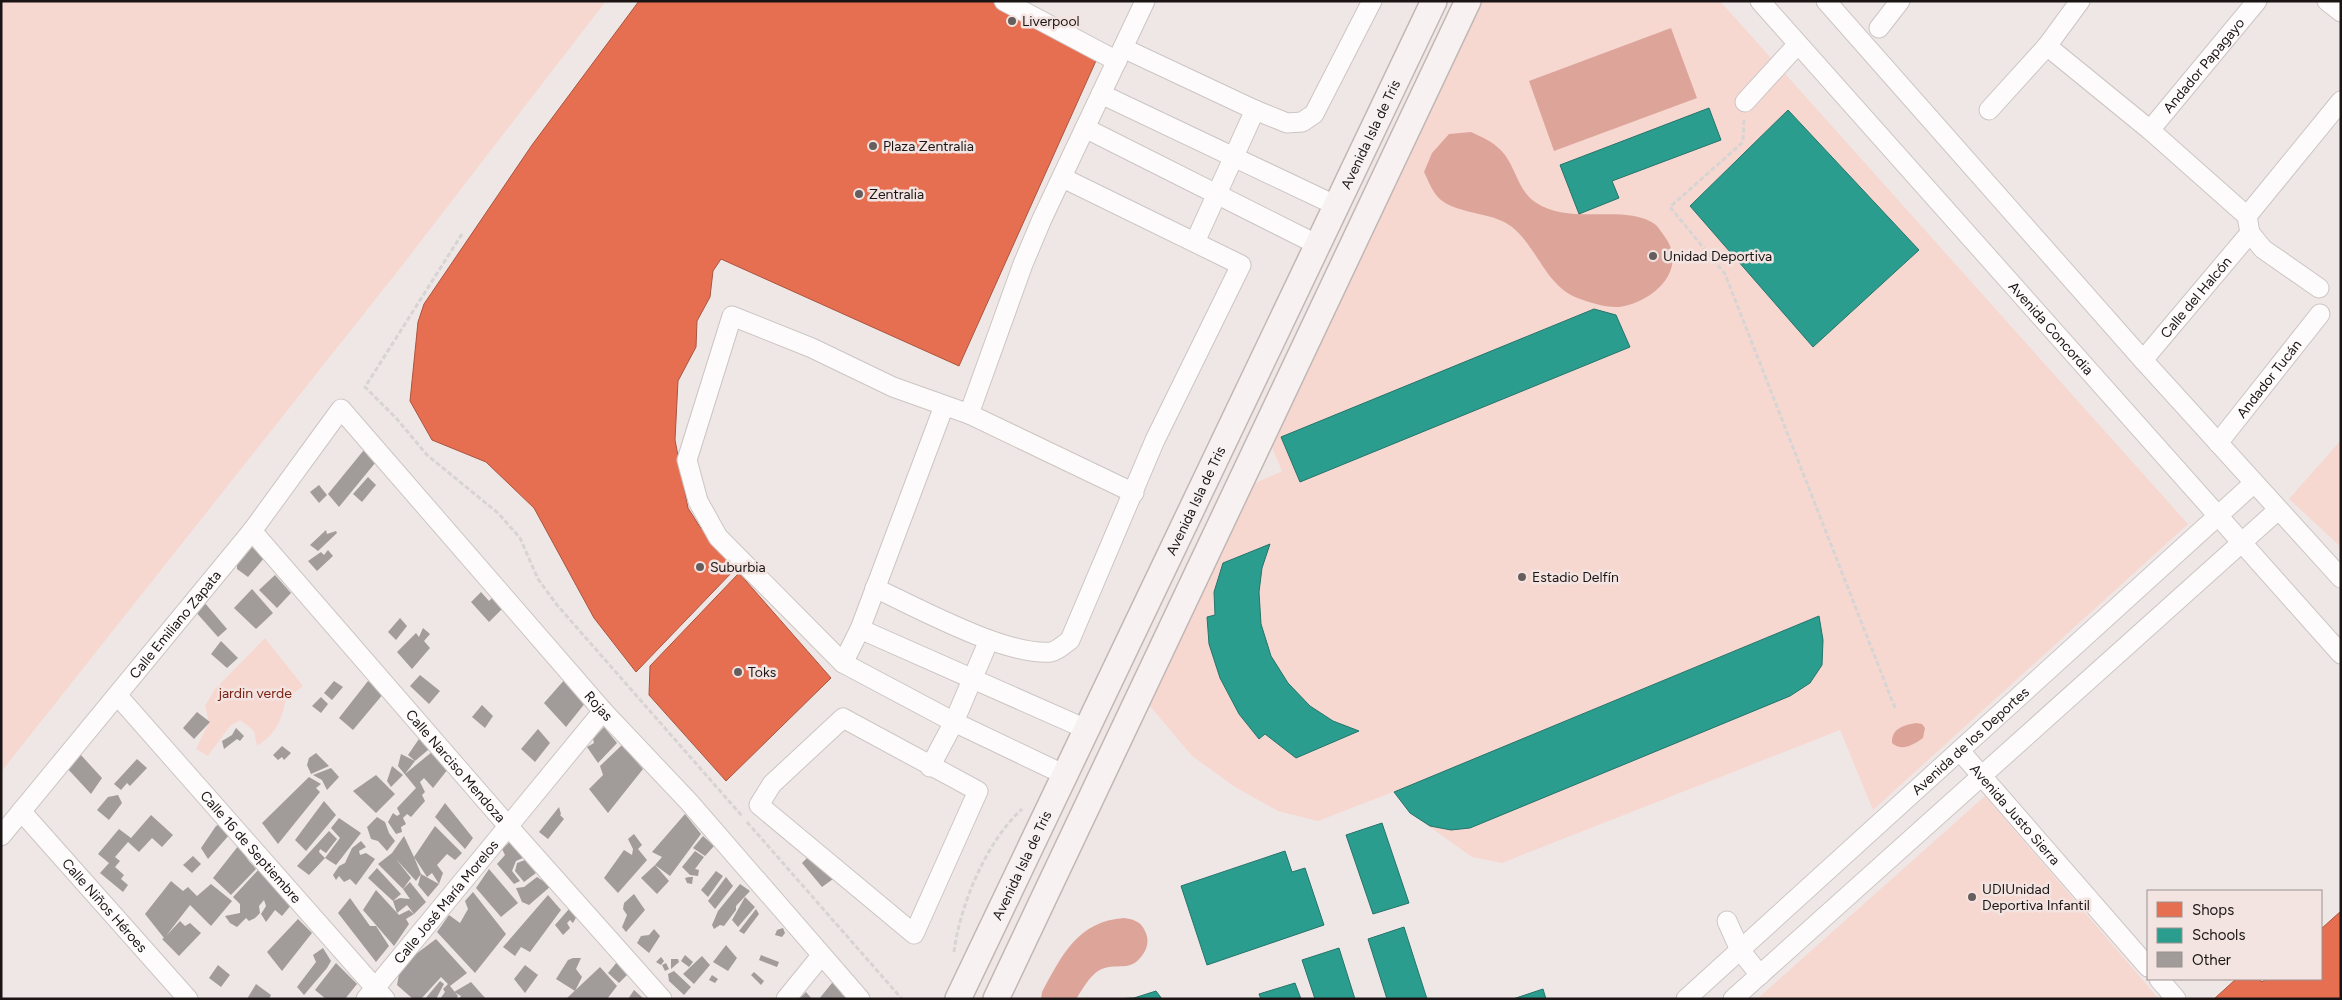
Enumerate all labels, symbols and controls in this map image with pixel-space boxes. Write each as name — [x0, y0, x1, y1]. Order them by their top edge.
place label: Liverpool — [1022, 13, 1080, 30]
marker: Liverpool — [1006, 15, 1018, 27]
street label: Andador Papagayo — [2160, 15, 2248, 117]
street label: Avenida Isla de Tris — [1338, 77, 1404, 192]
place label: Plaza Zentralia — [883, 138, 974, 155]
marker: Plaza Zentralia — [867, 140, 879, 152]
place label: Zentralia — [869, 186, 924, 203]
marker: Zentralia — [853, 188, 865, 200]
place label: Unidad Deportiva — [1663, 248, 1772, 265]
marker: Unidad Deportiva — [1647, 250, 1659, 262]
street label: Calle del Halcón — [2157, 253, 2235, 342]
street label: Avenida Concordia — [2005, 278, 2097, 379]
street label: Andador Tucán — [2233, 336, 2305, 421]
street label: Avenida Isla de Tris — [1163, 444, 1229, 558]
place label: Suburbia — [710, 559, 766, 576]
marker: Suburbia — [694, 561, 706, 573]
street label: Calle Emiliano Zapata — [126, 567, 225, 682]
place label: Estadio Delfín — [1532, 569, 1619, 586]
marker: Estadio Delfín — [1516, 571, 1528, 583]
place label: Toks — [748, 664, 776, 681]
marker: Toks — [732, 666, 744, 678]
street label: Avenida de los Deportes — [1908, 684, 2033, 799]
park label: jardin verde — [217, 685, 292, 702]
street label: Rojas — [580, 688, 616, 725]
street label: Calle Narciso Mendoza — [402, 706, 509, 826]
street label: Avenida Justo Sierra — [1966, 761, 2063, 869]
street label: Calle 16 de Septiembre — [196, 787, 305, 907]
street label: Avenida Isla de Tris — [989, 808, 1055, 923]
street label: Calle José María Morelos — [391, 837, 502, 967]
street label: Calle Niños Héroes — [58, 855, 150, 956]
place label: UDIUnidad Deportiva Infantil — [1982, 881, 2090, 914]
legend — [2147, 890, 2322, 980]
marker: UDIUnidad Deportiva Infantil — [1966, 891, 1978, 903]
text: Shops — [2192, 901, 2234, 919]
text: Schools — [2192, 926, 2245, 944]
text: Other — [2192, 951, 2231, 969]

